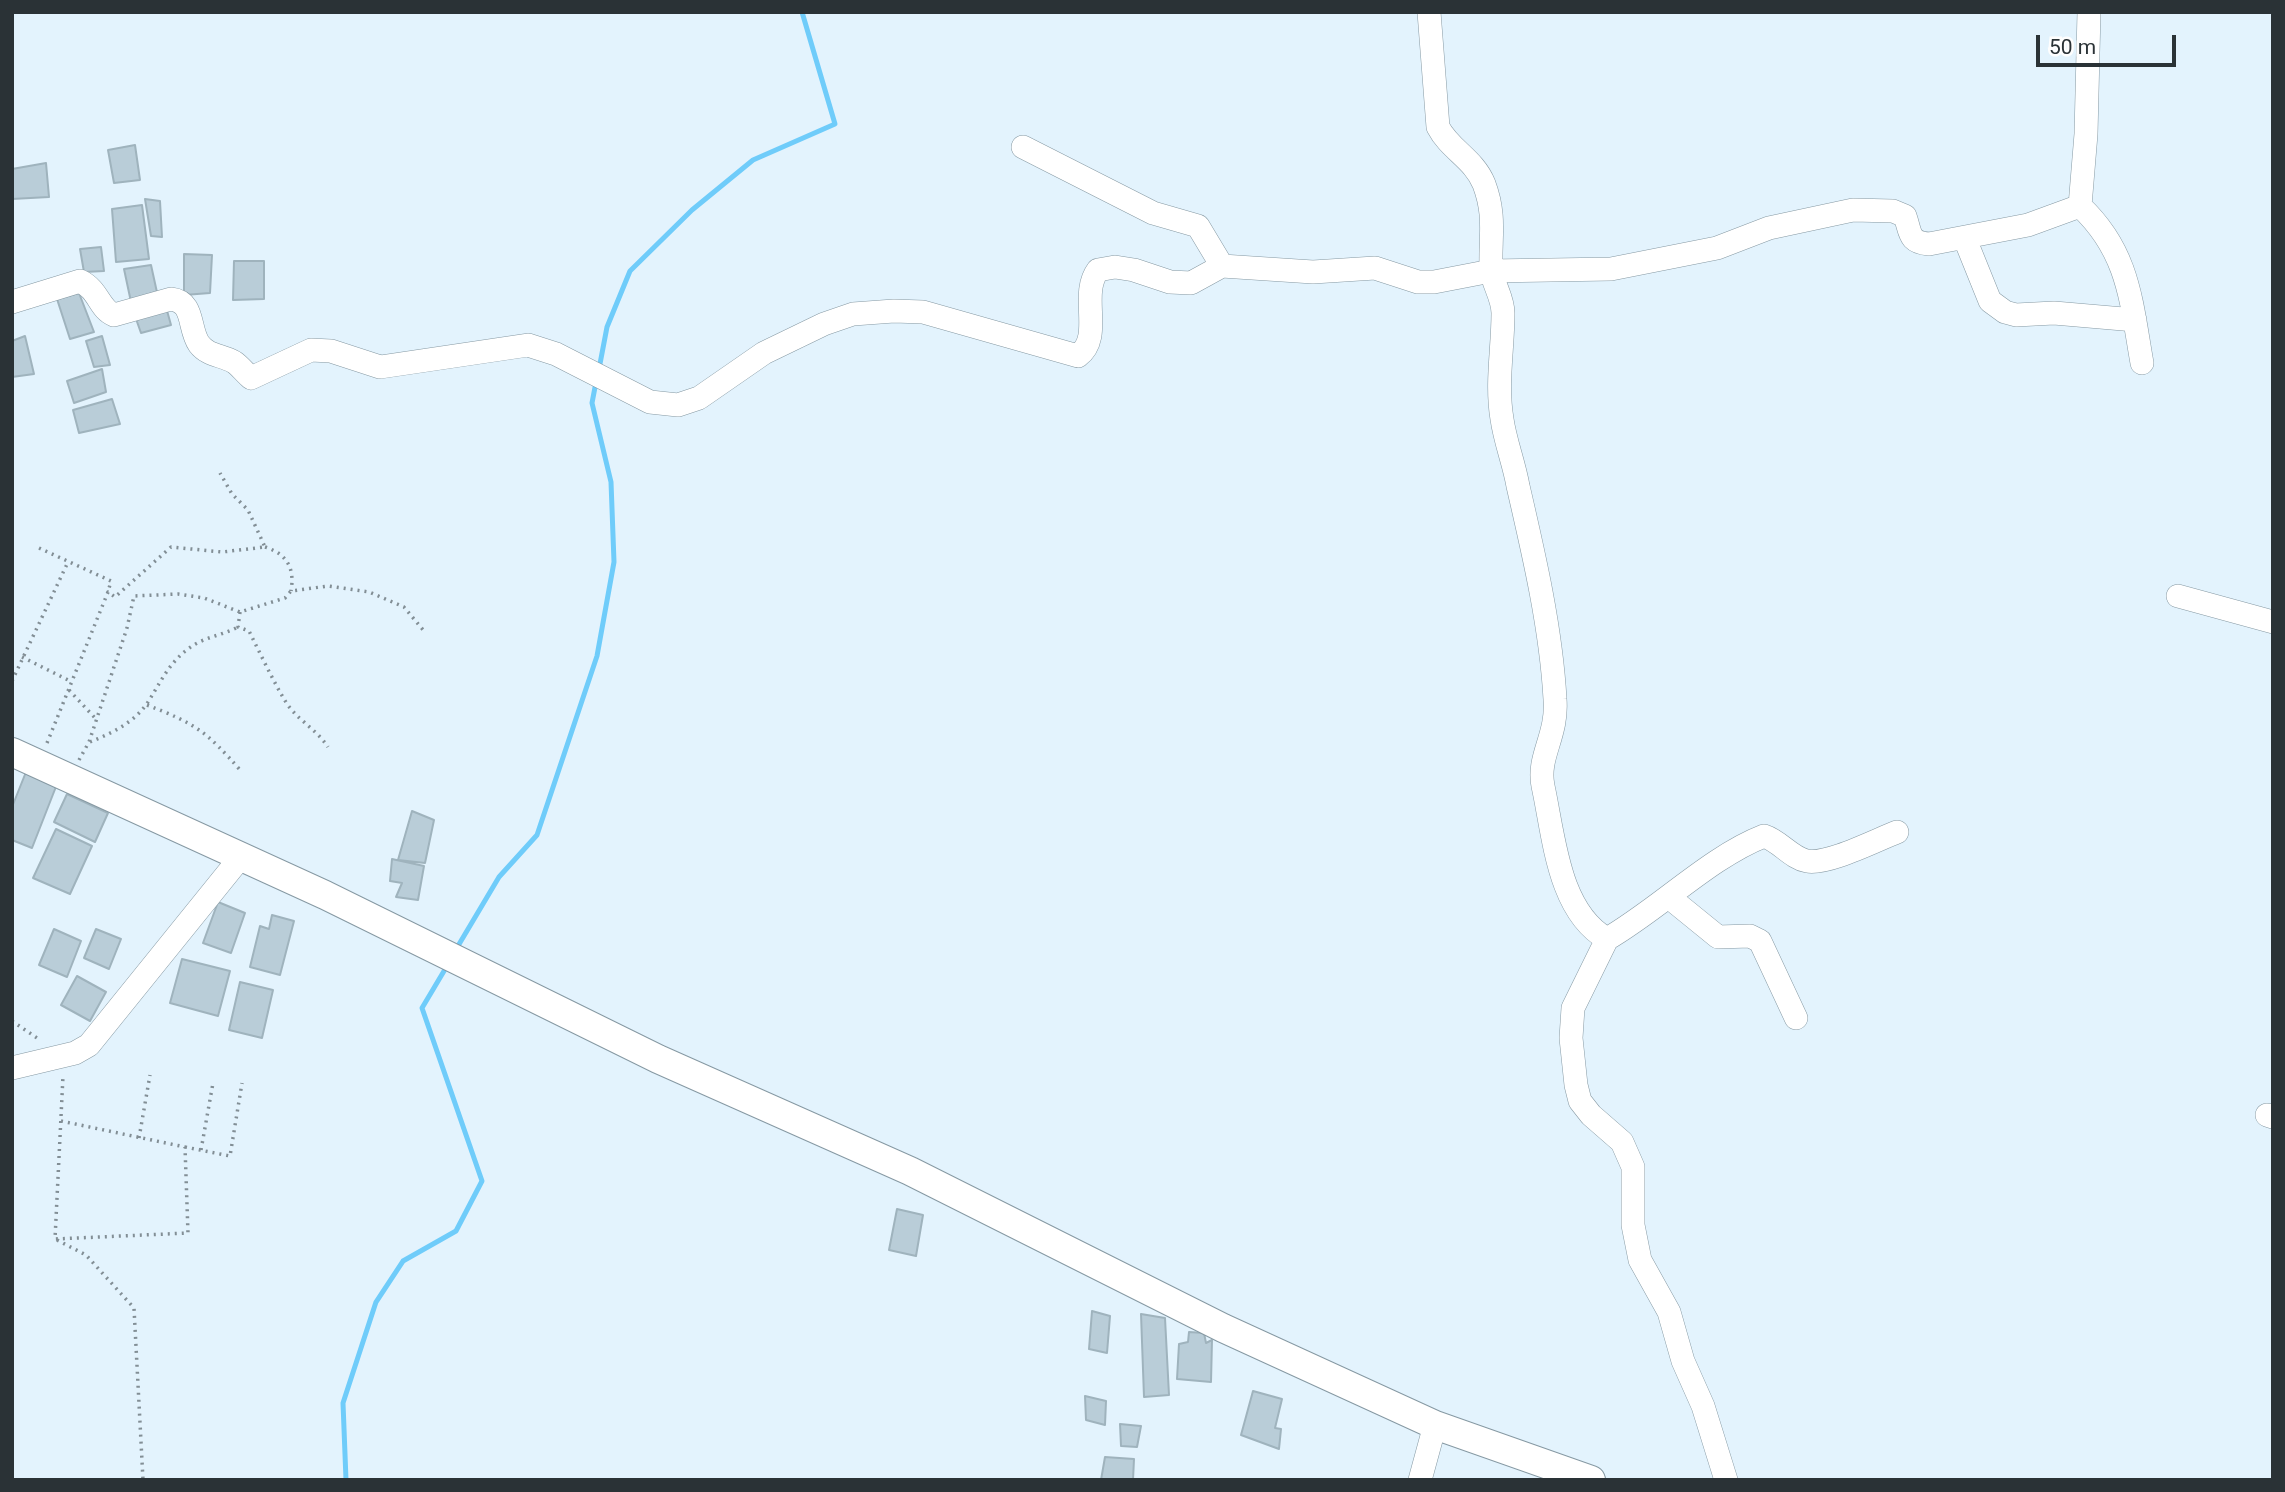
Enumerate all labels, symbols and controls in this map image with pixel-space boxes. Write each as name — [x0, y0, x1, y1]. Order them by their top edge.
scale bar — [2040, 21, 2180, 65]
text: 50 m — [2049, 35, 2096, 59]

